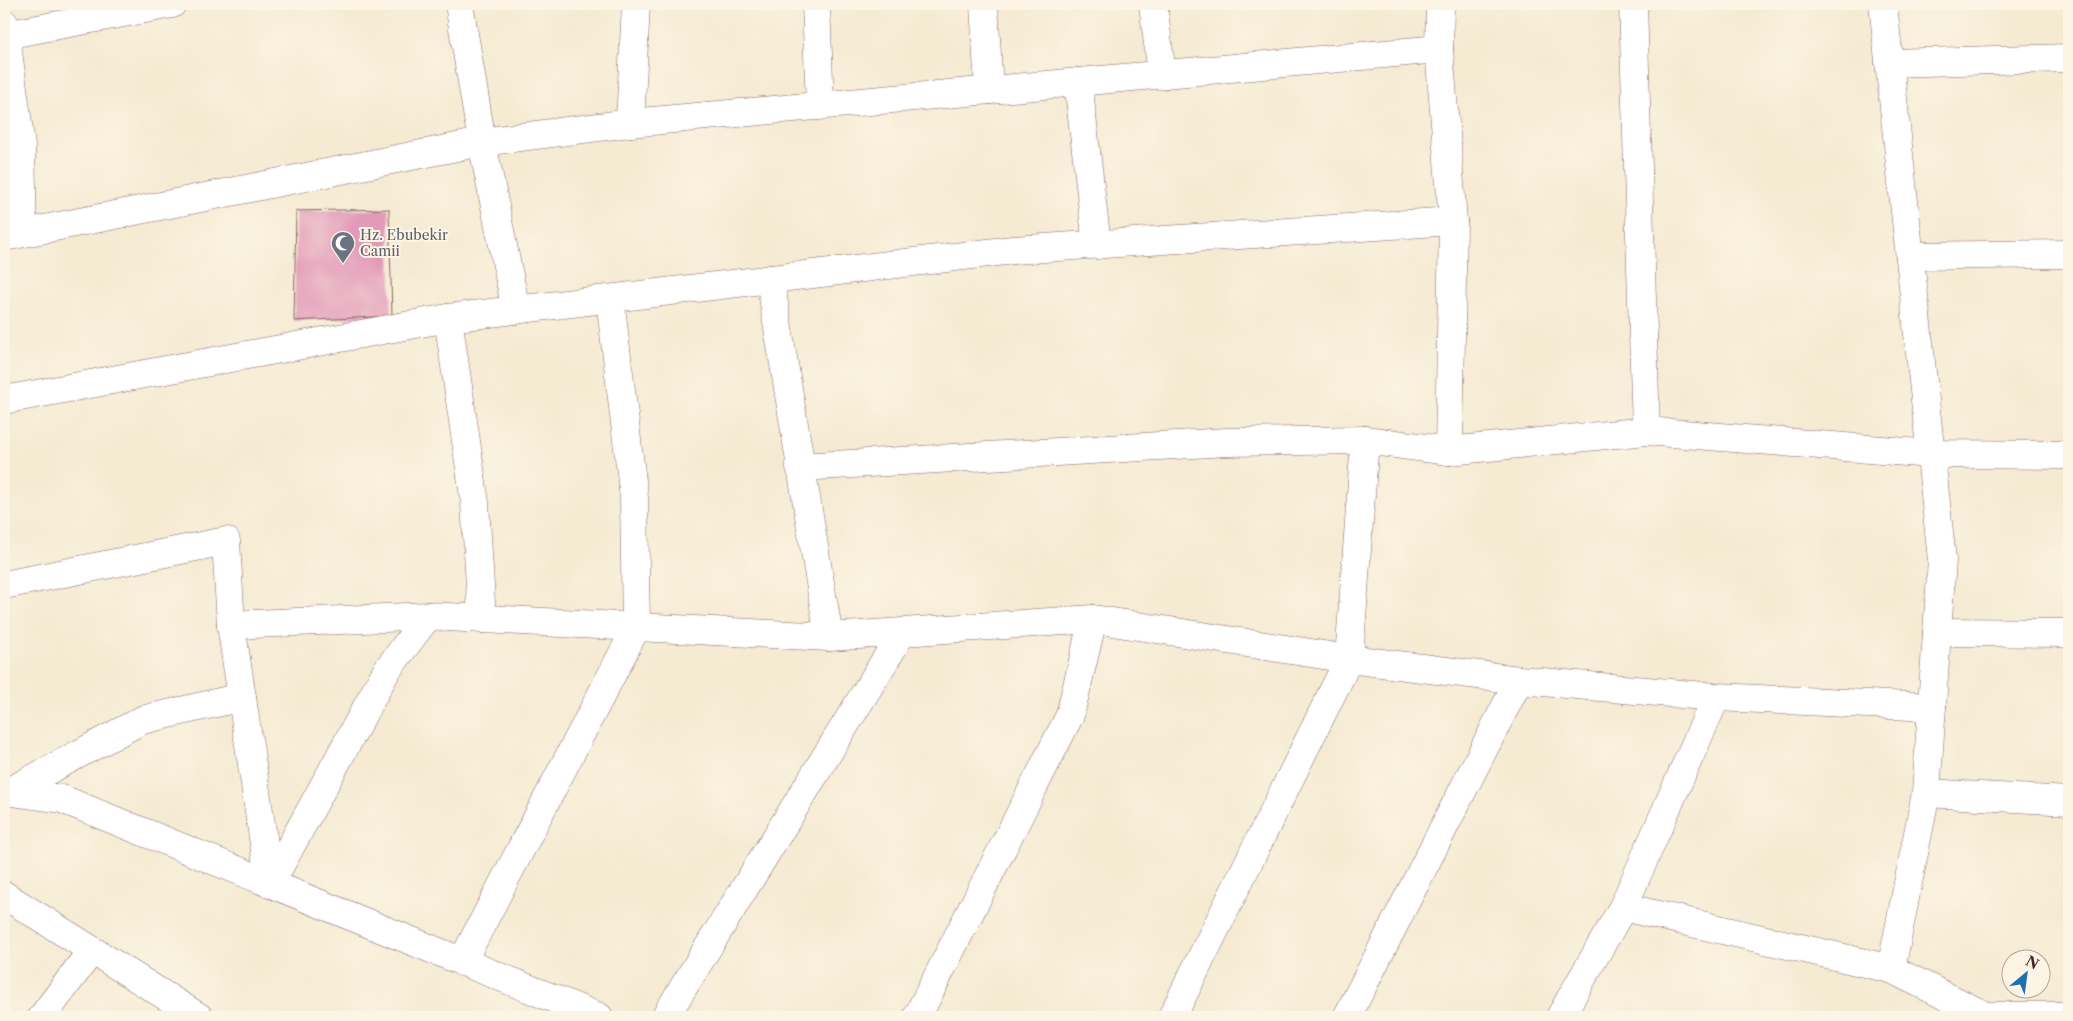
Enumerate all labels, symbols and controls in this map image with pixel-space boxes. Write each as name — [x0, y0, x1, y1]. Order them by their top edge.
place label: Hz. Ebubekir Camii — [360, 226, 448, 260]
mosque icon: Hz. Ebubekir Camii — [330, 230, 356, 264]
north arrow — [2000, 948, 2050, 998]
text: N — [2023, 952, 2042, 973]

